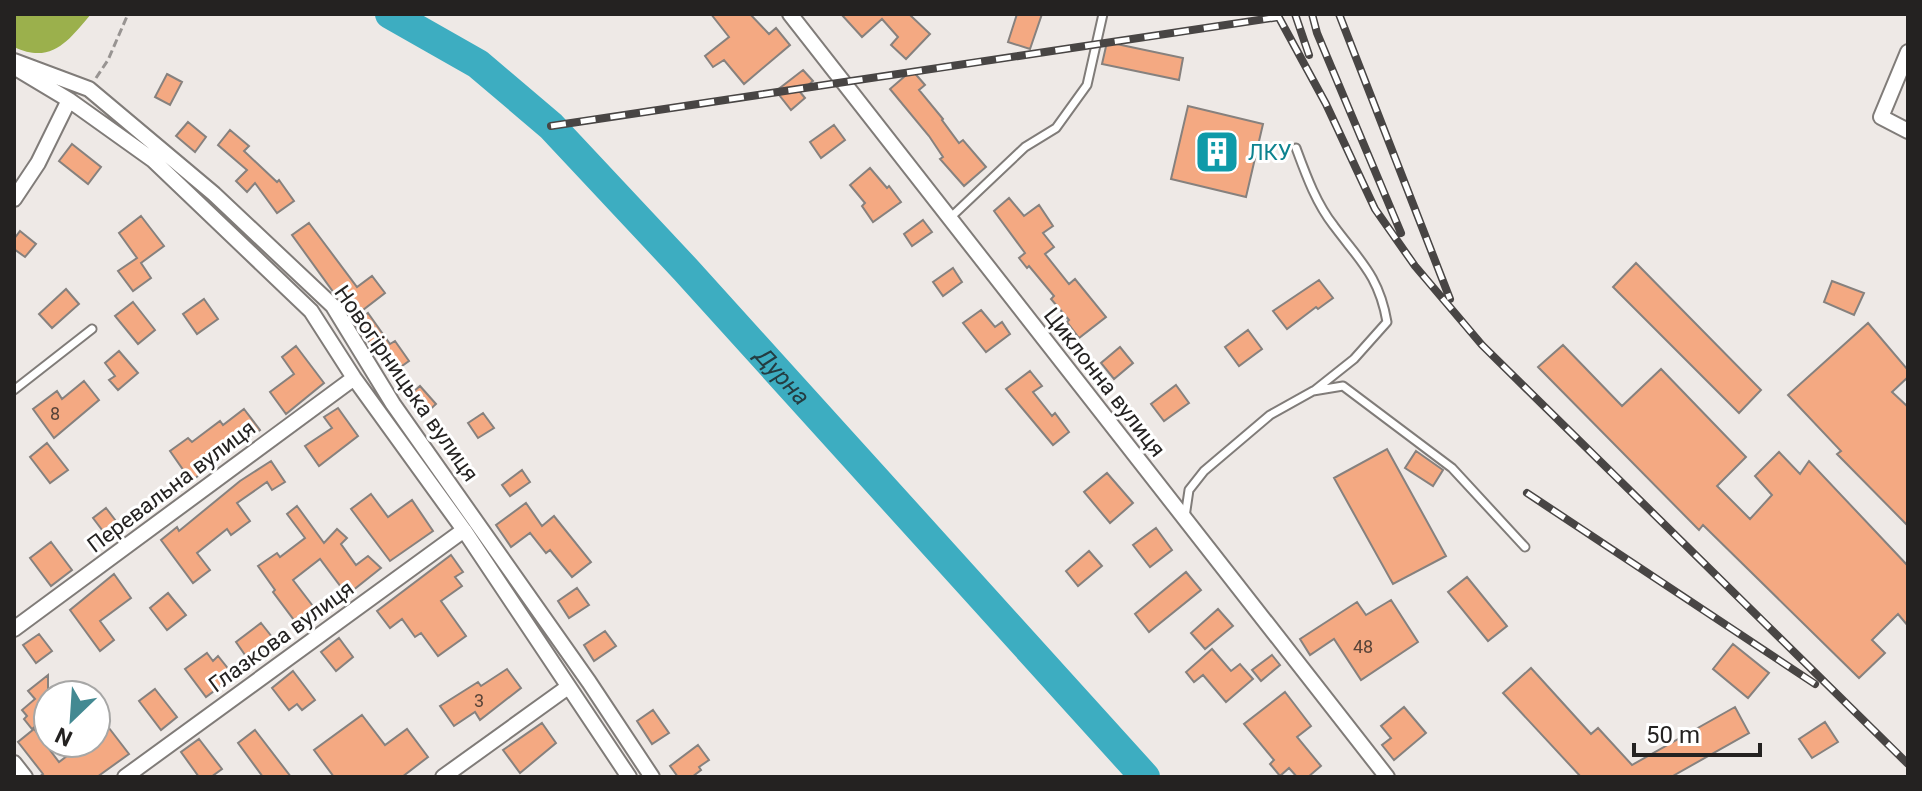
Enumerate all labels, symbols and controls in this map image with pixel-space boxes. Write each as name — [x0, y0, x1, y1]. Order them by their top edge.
building icon: ЛКУ — [1193, 128, 1241, 176]
place label: ЛКУ — [1248, 140, 1292, 165]
street label: Новогірницька вулиця — [330, 281, 484, 486]
street label: Циклонна вулиця — [1039, 303, 1170, 462]
water label: Дурна — [748, 341, 815, 411]
house number: 8 — [50, 403, 60, 424]
street label: Перевальна вулиця — [82, 415, 260, 558]
street label: Глазкова вулиця — [204, 576, 359, 697]
house number: 48 — [1353, 636, 1373, 657]
north arrow — [32, 679, 112, 759]
house number: 3 — [474, 690, 484, 711]
scale bar — [1634, 707, 1760, 757]
text: 50 m — [1646, 721, 1700, 749]
text: N — [51, 722, 76, 751]

